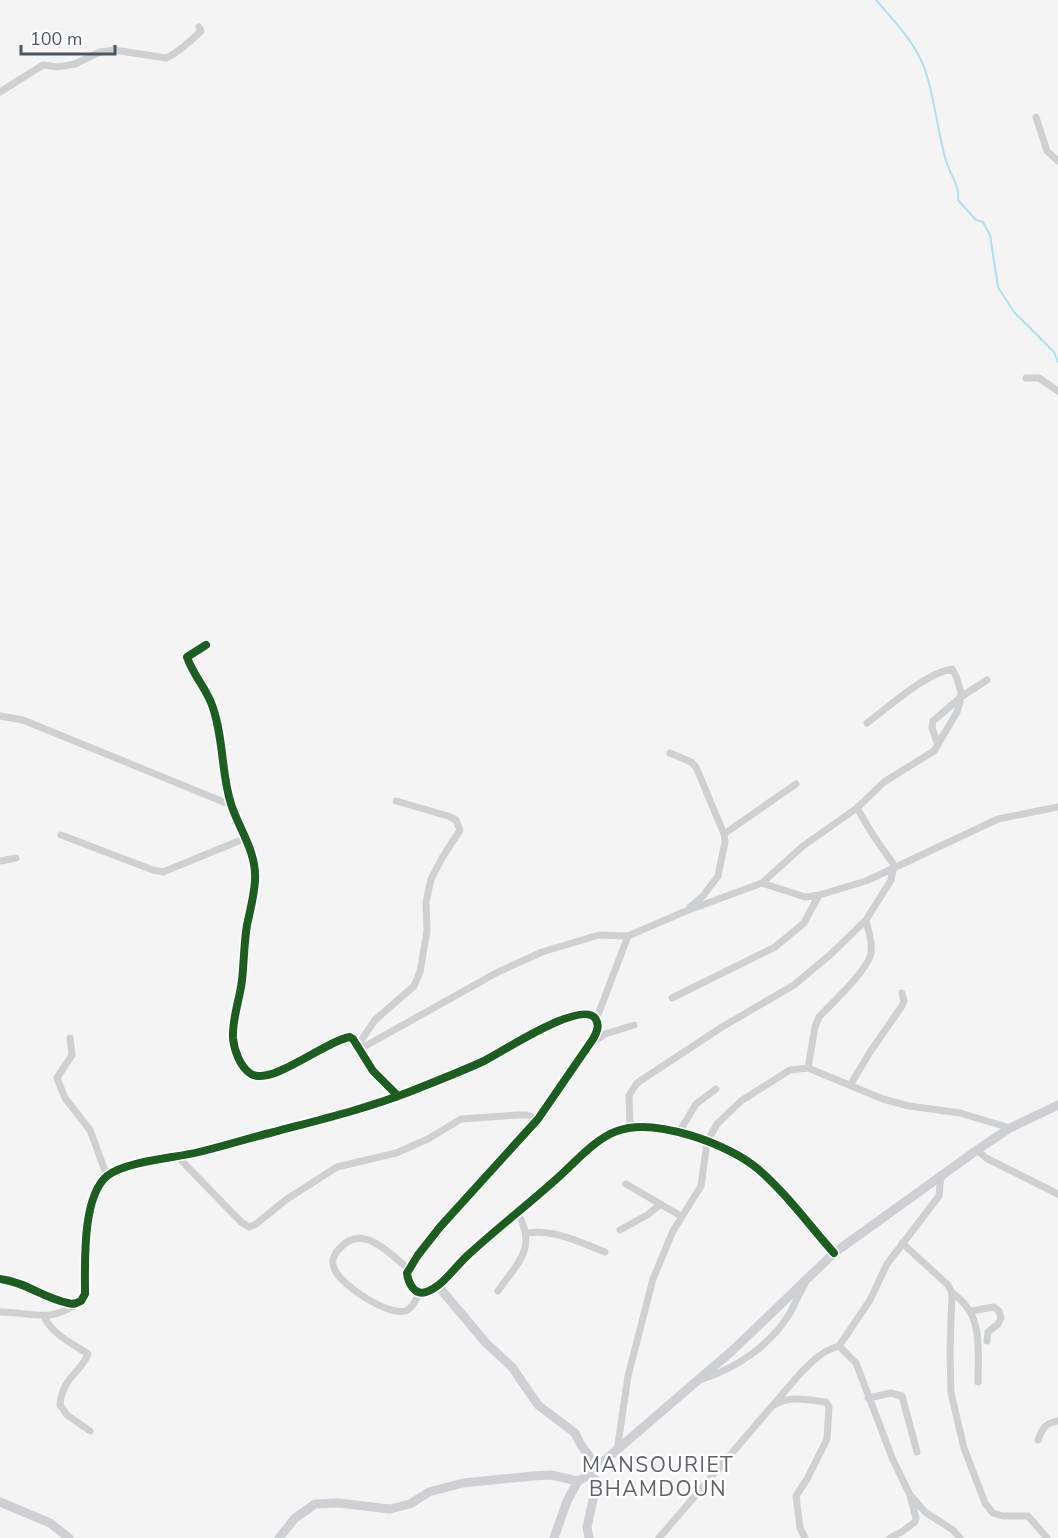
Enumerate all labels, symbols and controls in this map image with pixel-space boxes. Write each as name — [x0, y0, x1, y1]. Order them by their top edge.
scale bar — [21, 18, 116, 56]
text: 100 m — [30, 27, 82, 51]
district label: MANSOURIET BHAMDOUN — [582, 1451, 734, 1503]

